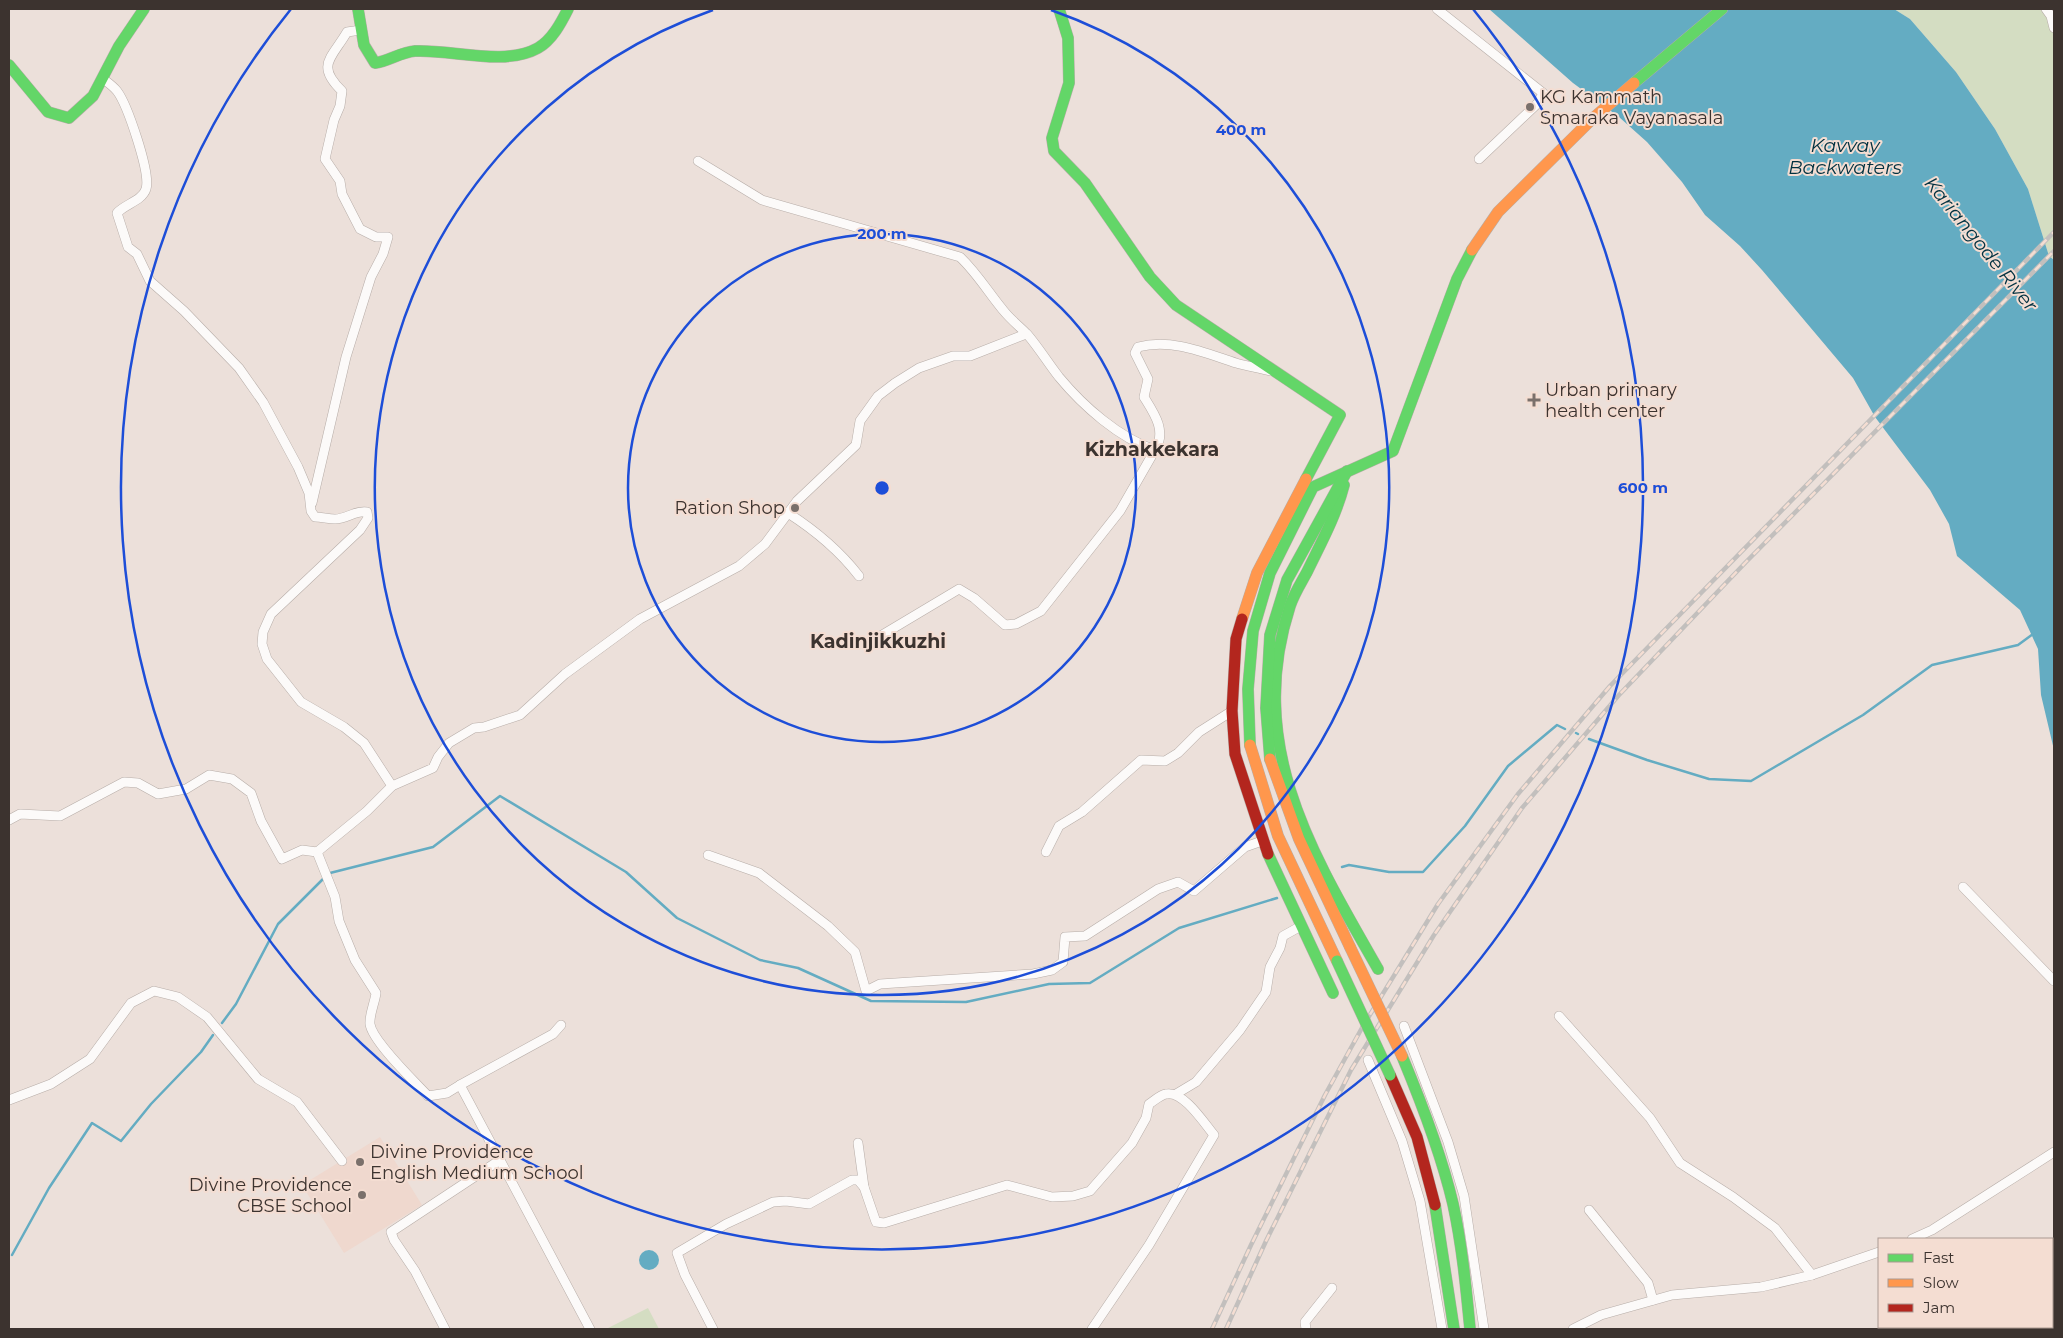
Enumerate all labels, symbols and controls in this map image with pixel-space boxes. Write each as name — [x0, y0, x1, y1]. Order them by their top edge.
place label: KG Kammath Smaraka Vayanasala — [1540, 86, 1723, 129]
marker: KG Kammath Smaraka Vayanasala — [1524, 101, 1536, 113]
text: 400 m — [1216, 120, 1266, 139]
water label: Kavvay Backwaters — [1788, 134, 1902, 179]
water label: Kariangode River — [1920, 172, 2043, 316]
text: 200 m — [857, 224, 907, 243]
place label: Urban primary health center — [1545, 379, 1677, 422]
marker: Urban primary health center — [1527, 393, 1541, 407]
district label: Kizhakkekara — [1085, 438, 1219, 461]
text: 600 m — [1618, 478, 1668, 497]
centre of rings — [873, 479, 891, 497]
place label: Ration Shop — [674, 497, 785, 519]
marker: Ration Shop — [789, 502, 801, 514]
district label: Kadinjikkuzhi — [810, 630, 946, 653]
place label: Divine Providence English Medium School — [370, 1141, 584, 1184]
marker: Divine Providence English Medium School — [354, 1156, 366, 1168]
place label: Divine Providence CBSE School — [189, 1174, 352, 1217]
marker: Divine Providence CBSE School — [356, 1189, 368, 1201]
legend — [1878, 1238, 2053, 1328]
text: Fast — [1923, 1248, 1954, 1267]
text: Slow — [1923, 1273, 1959, 1292]
text: Jam — [1922, 1298, 1955, 1317]

